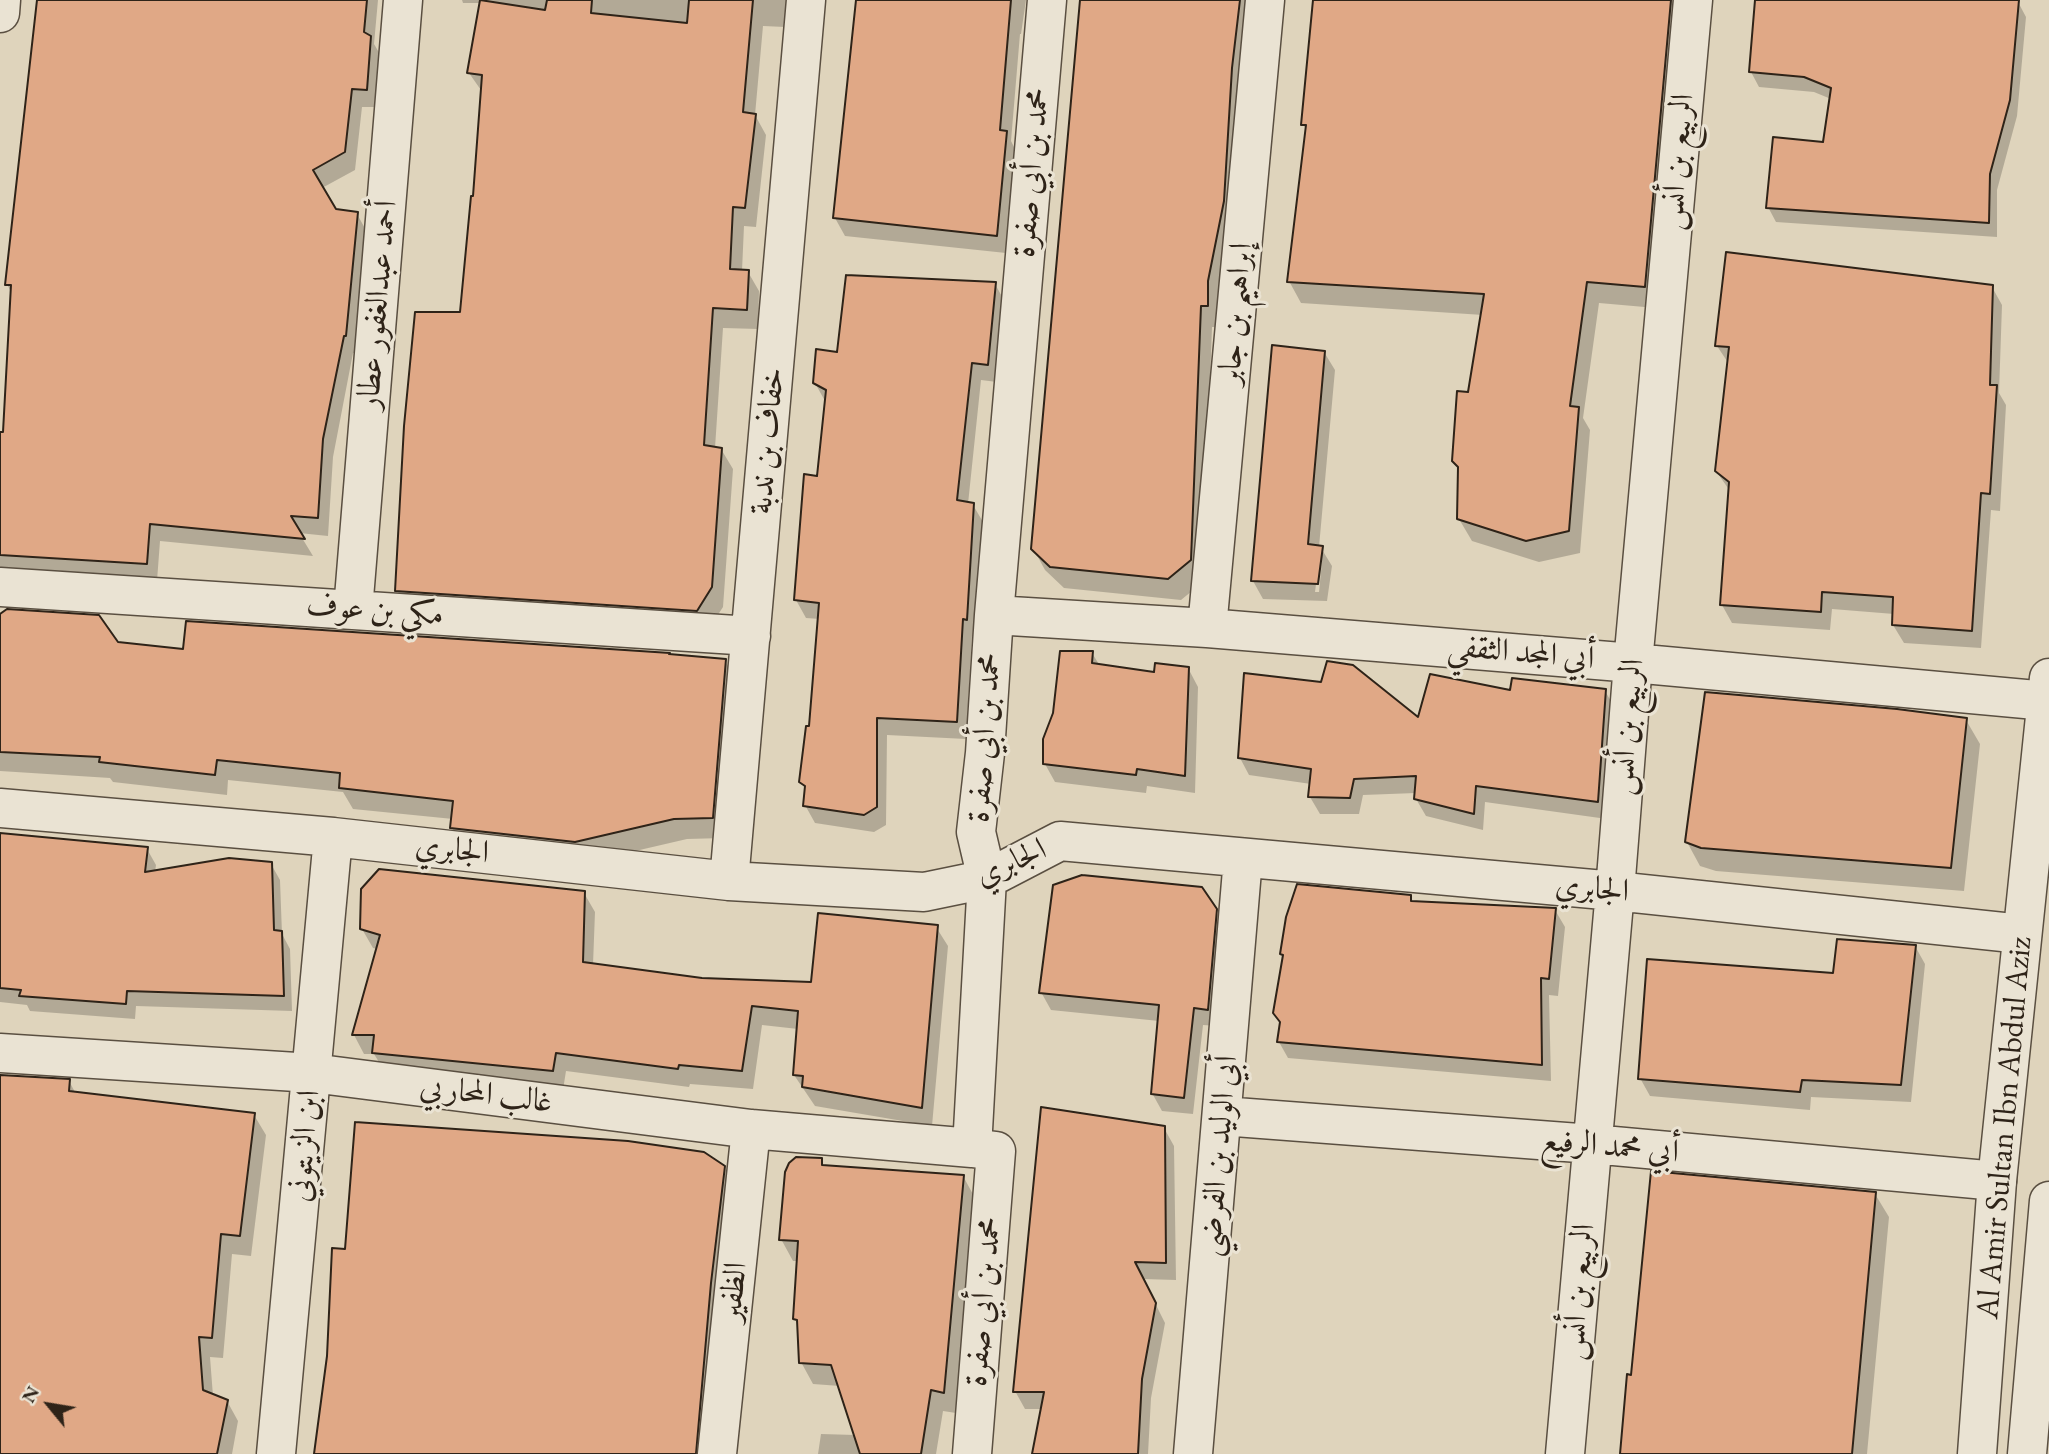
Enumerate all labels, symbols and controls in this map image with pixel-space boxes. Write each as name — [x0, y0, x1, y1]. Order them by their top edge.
street label: محمد بن أبي صفرة — [1005, 87, 1059, 259]
street label: الربيع بن أنس — [1653, 92, 1703, 232]
street label: أحمد عبدالغفور عطار — [350, 199, 406, 411]
street label: إبراهيم بن جابر — [1211, 241, 1261, 387]
street label: خفاف بن ندبة — [742, 366, 794, 516]
street label: مكي بن عوف — [305, 587, 445, 635]
street label: أبي المجد الثقفي — [1446, 627, 1596, 679]
street label: محمد بن أبي صفرة — [960, 652, 1010, 824]
street label: الربيع بن أنس — [1603, 657, 1653, 797]
street label: الجابري — [413, 827, 491, 873]
street label: الجابري — [969, 830, 1053, 896]
street label: الجابري — [1553, 867, 1631, 911]
street label: Al Amir Sultan Ibn Abdul Aziz — [1969, 935, 2041, 1321]
street label: أبي الوليد بن الفرضي — [1191, 1054, 1247, 1258]
street label: غالب المحاربي — [417, 1068, 555, 1122]
street label: ابن الزيتوني — [281, 1088, 329, 1204]
street label: أبي محمد الرفيع — [1539, 1122, 1681, 1172]
street label: محمد بن أبي صفرة — [957, 1216, 1011, 1388]
street label: الربيع بن أنس — [1554, 1222, 1604, 1362]
street label: الظفير — [712, 1260, 756, 1324]
north arrow — [14, 1370, 84, 1440]
text: N — [16, 1381, 45, 1407]

